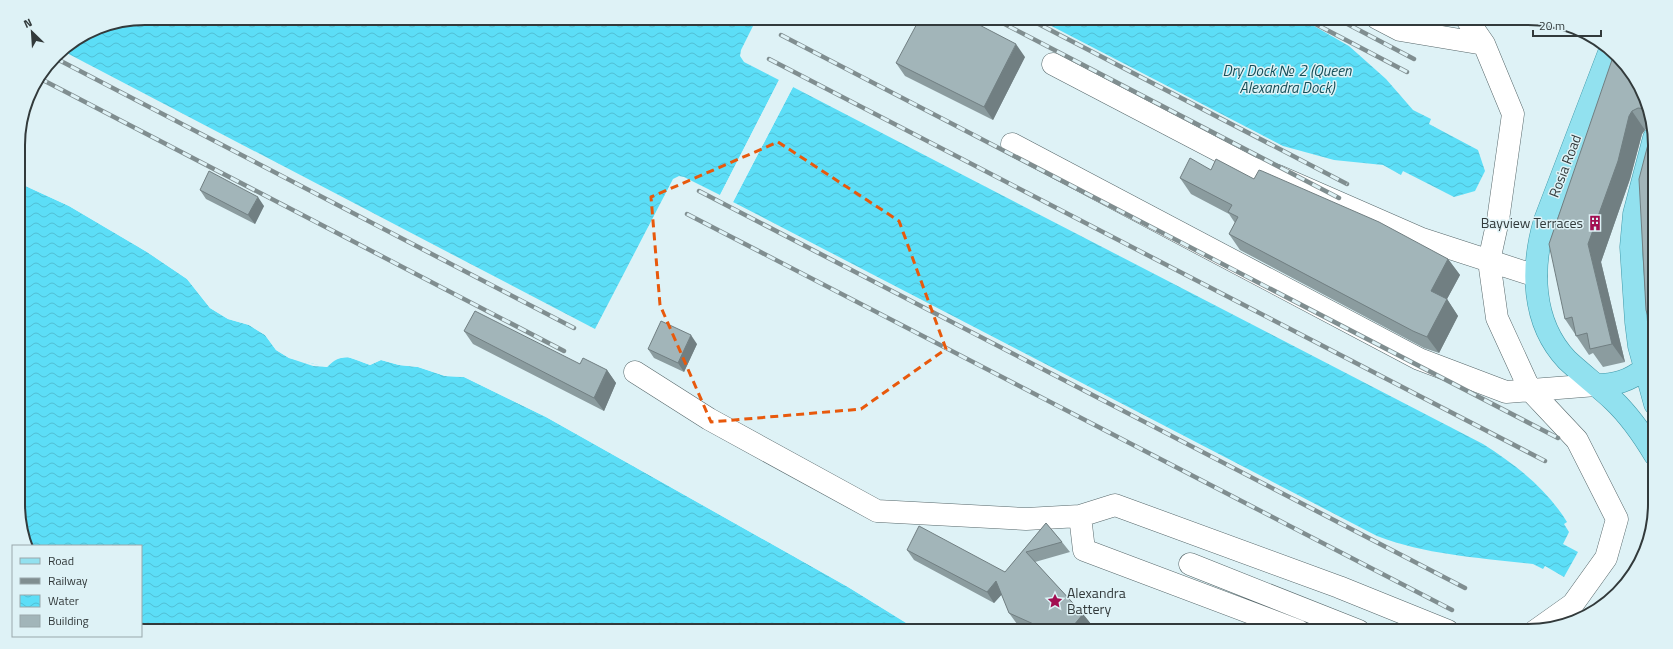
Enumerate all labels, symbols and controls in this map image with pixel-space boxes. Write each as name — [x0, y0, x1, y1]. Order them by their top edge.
north arrow — [12, 12, 52, 52]
scale bar — [1533, 12, 1601, 38]
text: N — [21, 14, 35, 32]
text: 20 m — [1539, 16, 1565, 35]
water label: Dry Dock № 2 (Queen Alexandra Dock) — [1222, 59, 1352, 99]
street label: Rosia Road — [1543, 131, 1586, 200]
place label: Bayview Terraces — [1481, 212, 1583, 233]
building icon: Bayview Terraces — [1586, 214, 1604, 232]
legend — [12, 545, 142, 637]
text: Road — [48, 551, 74, 570]
text: Railway — [48, 571, 88, 590]
place label: Alexandra Battery — [1067, 582, 1126, 619]
text: Water — [48, 591, 79, 610]
place icon: Alexandra Battery — [1046, 592, 1064, 610]
text: Building — [48, 611, 89, 630]

